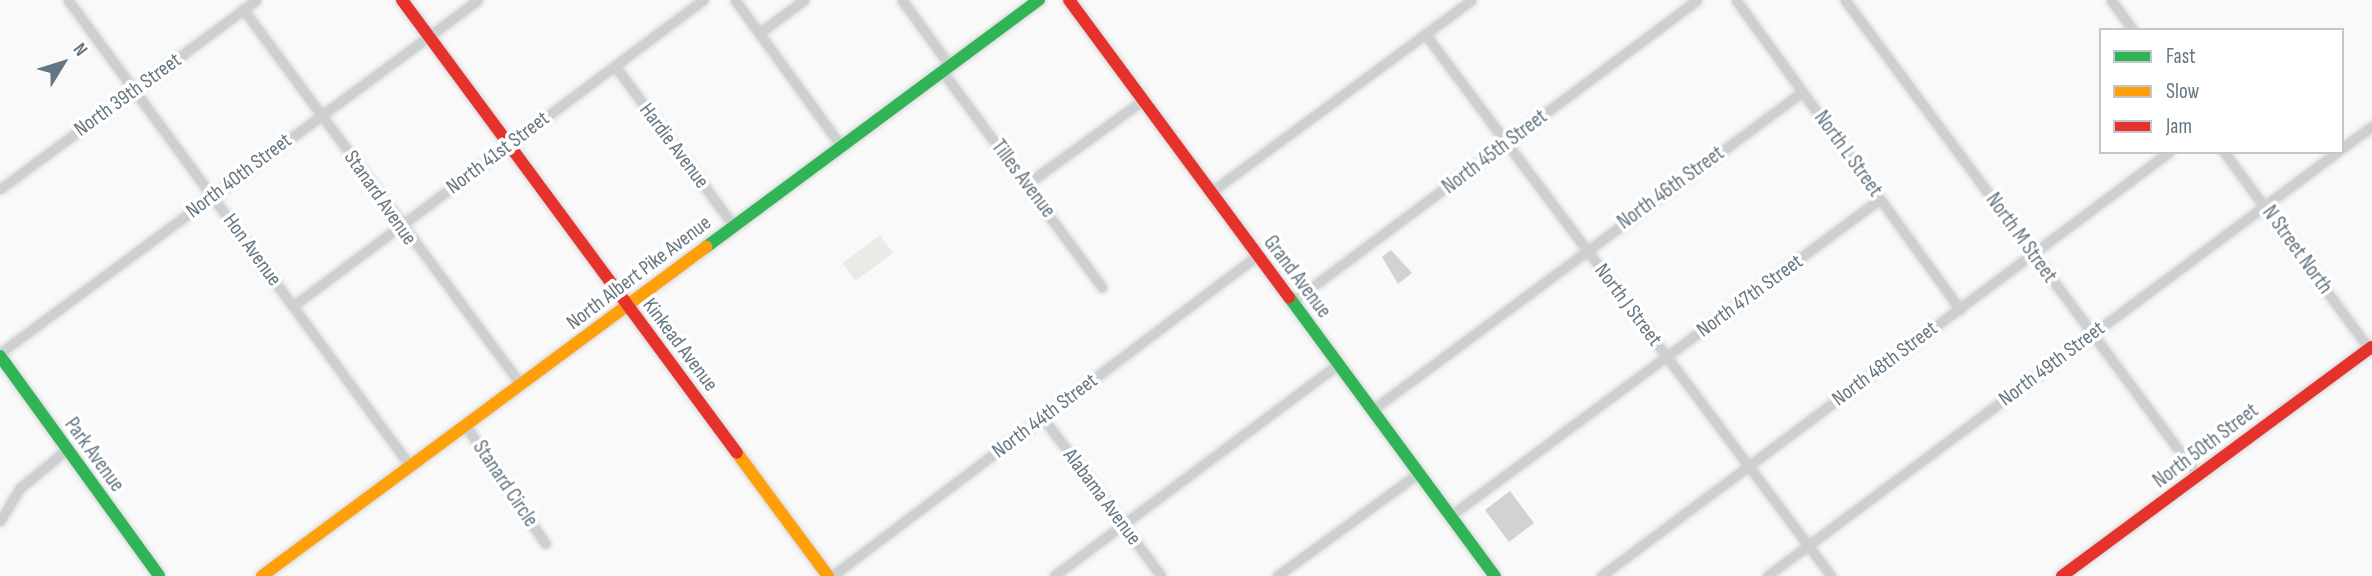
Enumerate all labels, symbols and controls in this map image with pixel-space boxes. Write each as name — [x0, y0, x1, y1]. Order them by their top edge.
north arrow — [28, 28, 98, 98]
legend — [2099, 28, 2344, 154]
text: Fast — [2166, 44, 2196, 69]
street label: North 39th Street — [70, 48, 186, 142]
text: Slow — [2166, 79, 2199, 104]
street label: Hardie Avenue — [634, 98, 714, 194]
street label: North 45th Street — [1438, 104, 1552, 200]
street label: North 41st Street — [442, 106, 554, 200]
street label: North L Street — [1808, 106, 1888, 202]
text: Jam — [2166, 114, 2192, 139]
street label: North 40th Street — [181, 128, 297, 224]
street label: Tilles Avenue — [986, 135, 1060, 223]
street label: North 46th Street — [1613, 141, 1729, 235]
street label: Stanard Avenue — [338, 146, 422, 250]
street label: North M Street — [1980, 188, 2062, 288]
street label: N Street North — [2257, 201, 2337, 299]
street label: Hon Avenue — [217, 209, 287, 291]
street label: North Albert Pike Avenue — [562, 210, 716, 336]
street label: Grand Avenue — [1258, 231, 1336, 323]
street label: North 47th Street — [1692, 249, 1808, 343]
street label: North J Street — [1589, 259, 1667, 351]
street label: Kinkead Avenue — [637, 293, 723, 397]
street label: North 48th Street — [1827, 316, 1943, 412]
street label: North 49th Street — [1994, 316, 2110, 412]
street label: North 44th Street — [987, 368, 1103, 464]
street label: North 50th Street — [2148, 398, 2264, 494]
street label: Park Avenue — [59, 413, 129, 497]
street label: Stanard Circle — [467, 436, 543, 532]
street label: Alabama Avenue — [1058, 444, 1146, 550]

